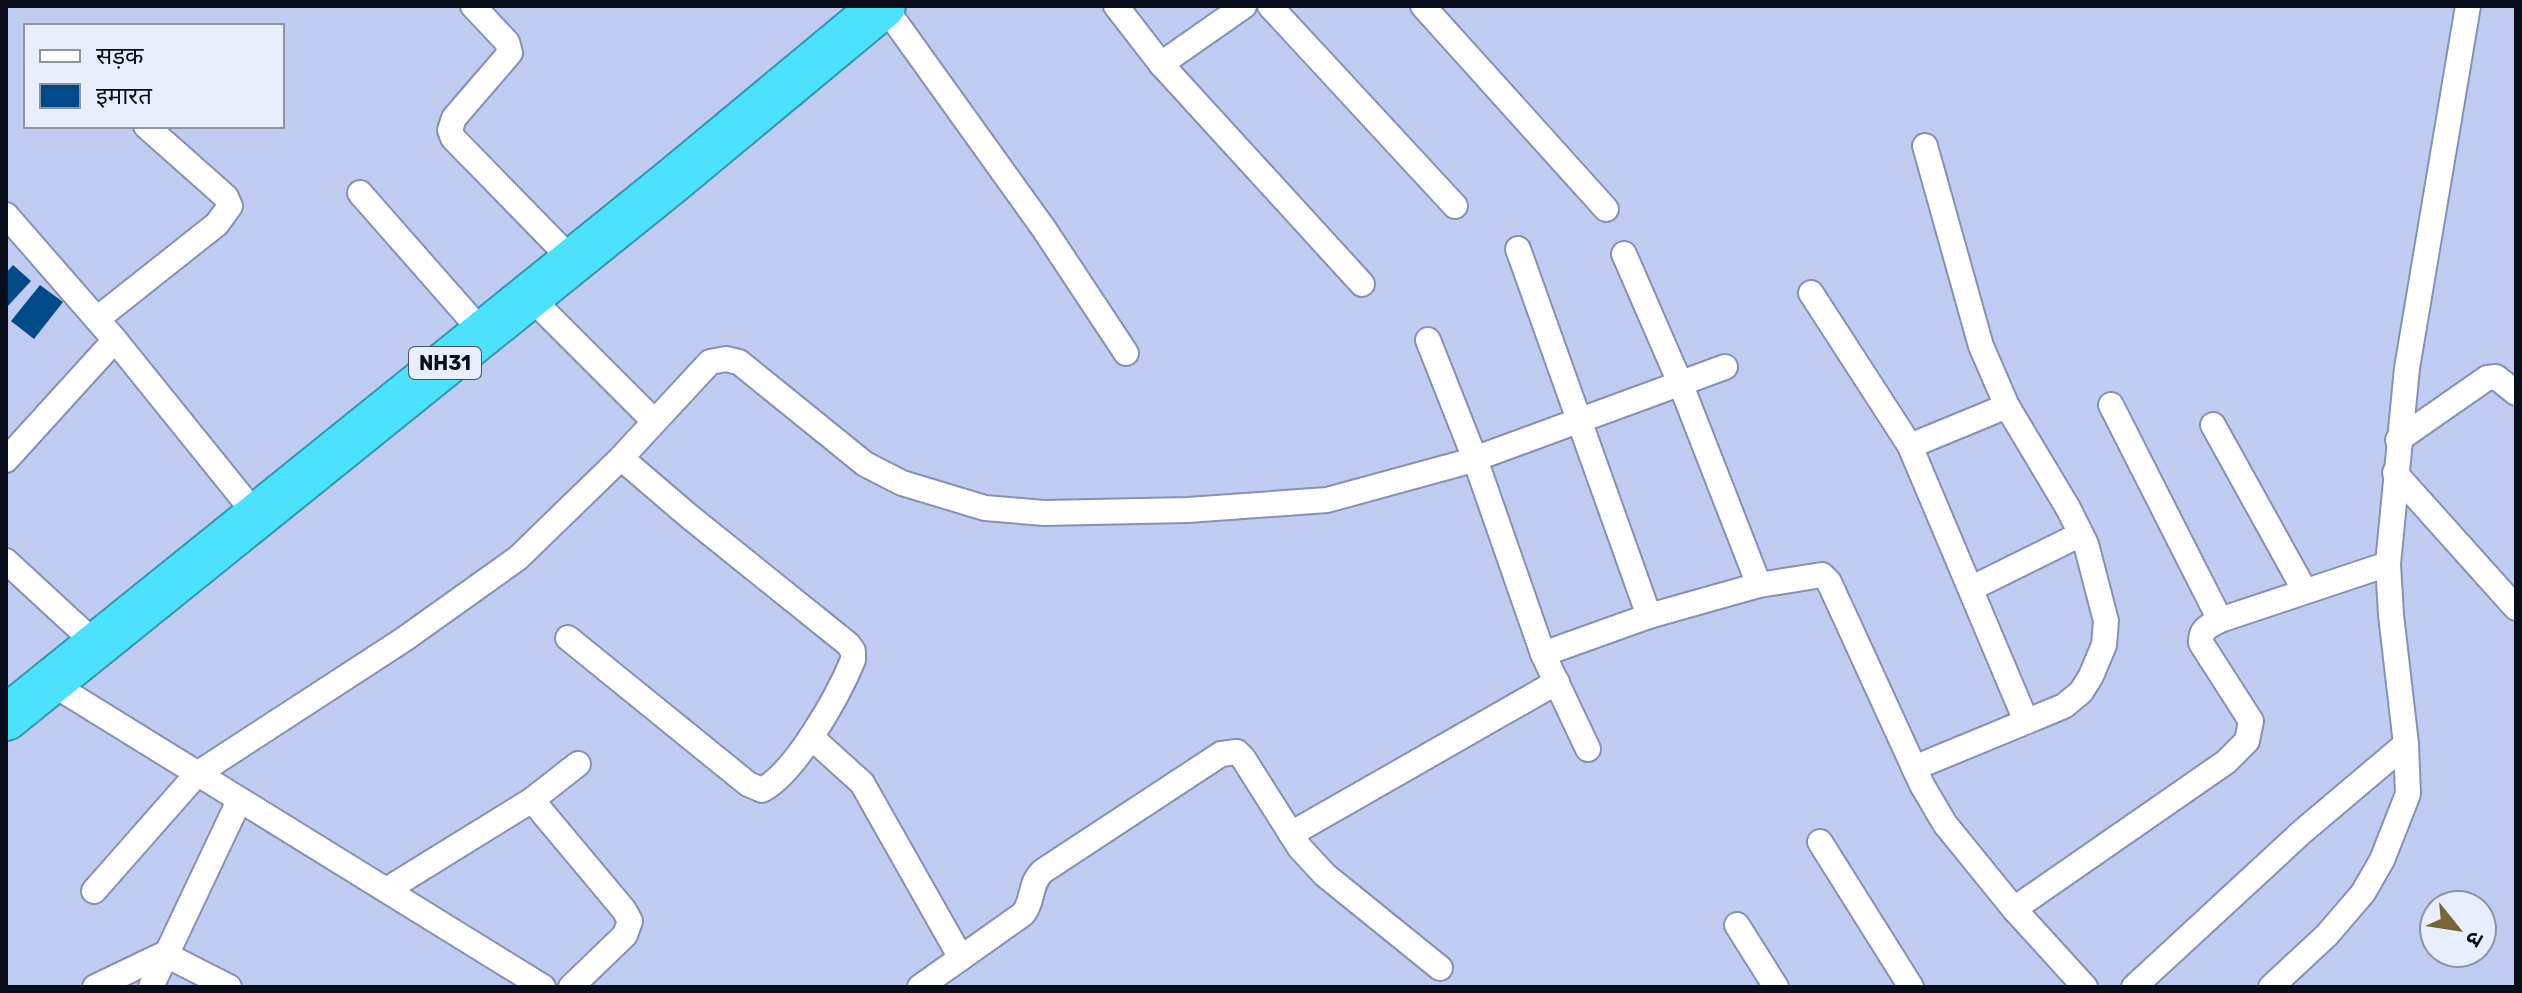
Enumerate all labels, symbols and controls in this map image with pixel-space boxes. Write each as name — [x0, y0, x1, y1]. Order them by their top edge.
legend — [24, 24, 284, 128]
text: सड़क — [96, 42, 144, 70]
text: इमारत — [96, 82, 153, 110]
road number: NH31 — [409, 347, 481, 379]
north arrow — [2418, 889, 2498, 969]
text: उ — [2459, 926, 2490, 952]

